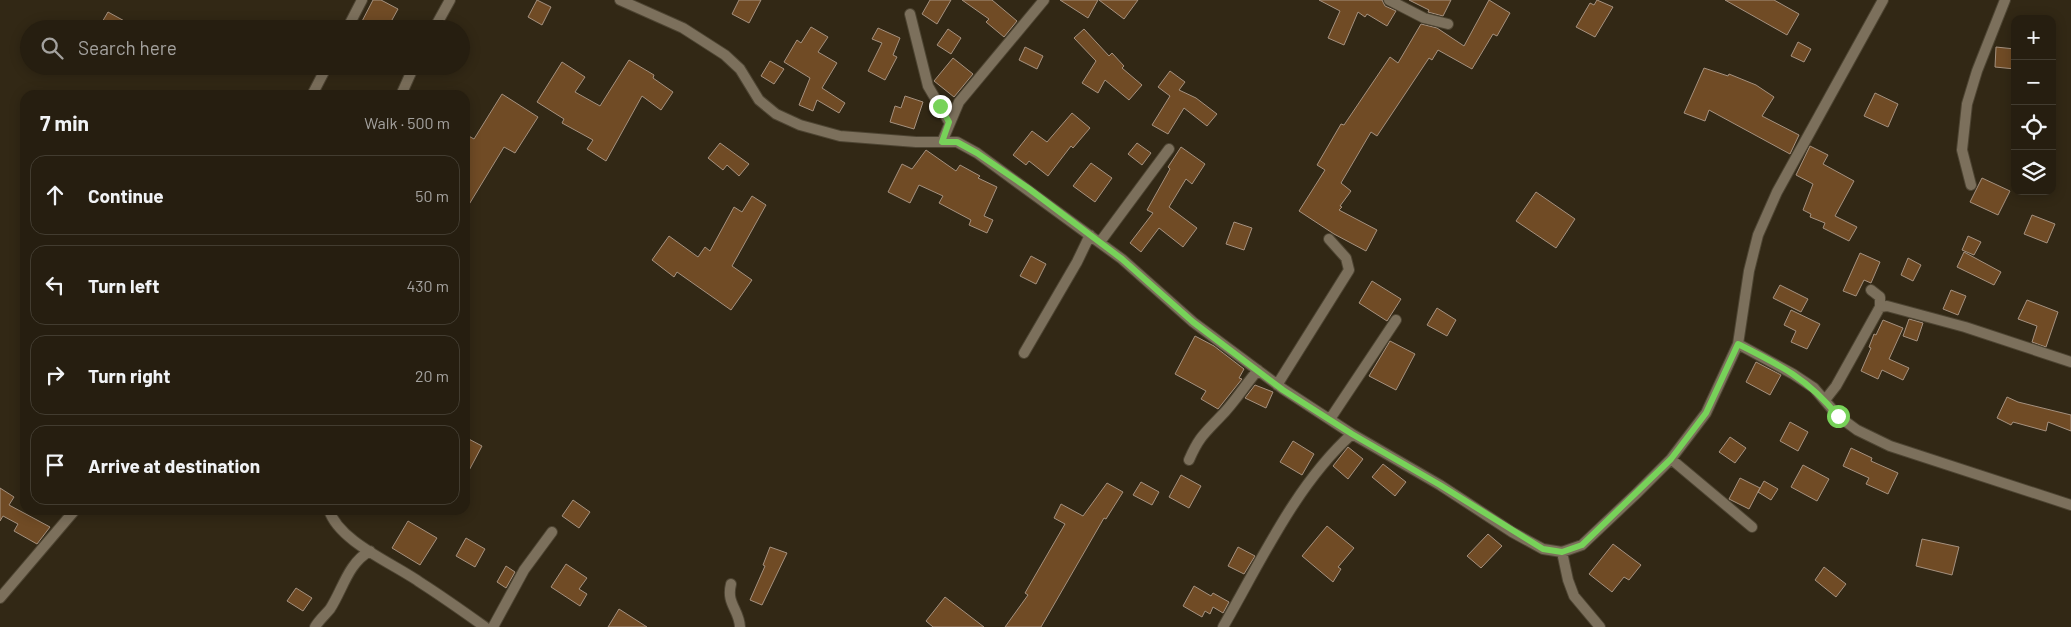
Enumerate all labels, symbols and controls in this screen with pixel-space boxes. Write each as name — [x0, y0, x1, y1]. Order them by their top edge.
map controls — [2011, 15, 2056, 195]
button: + — [2011, 15, 2056, 60]
search box — [20, 20, 470, 75]
icon: search — [38, 34, 66, 62]
text: Search here — [78, 36, 177, 59]
button: − — [2011, 60, 2056, 105]
route end — [929, 95, 952, 118]
button: locate — [2011, 105, 2056, 150]
text: 7 min — [40, 110, 89, 135]
text: Walk · 500 m — [364, 113, 450, 132]
button: layers — [2011, 150, 2056, 195]
icon: ahead — [41, 181, 69, 209]
text: Continue — [88, 184, 164, 207]
text: 50 m — [415, 186, 449, 205]
icon: left — [41, 271, 69, 299]
text: Turn left — [88, 274, 159, 297]
text: 430 m — [406, 276, 449, 295]
icon: right — [41, 361, 69, 389]
text: Turn right — [88, 364, 170, 387]
text: 20 m — [415, 366, 449, 385]
route start — [1827, 405, 1850, 428]
icon: arrive — [41, 451, 69, 479]
text: Arrive at destination — [88, 454, 260, 477]

